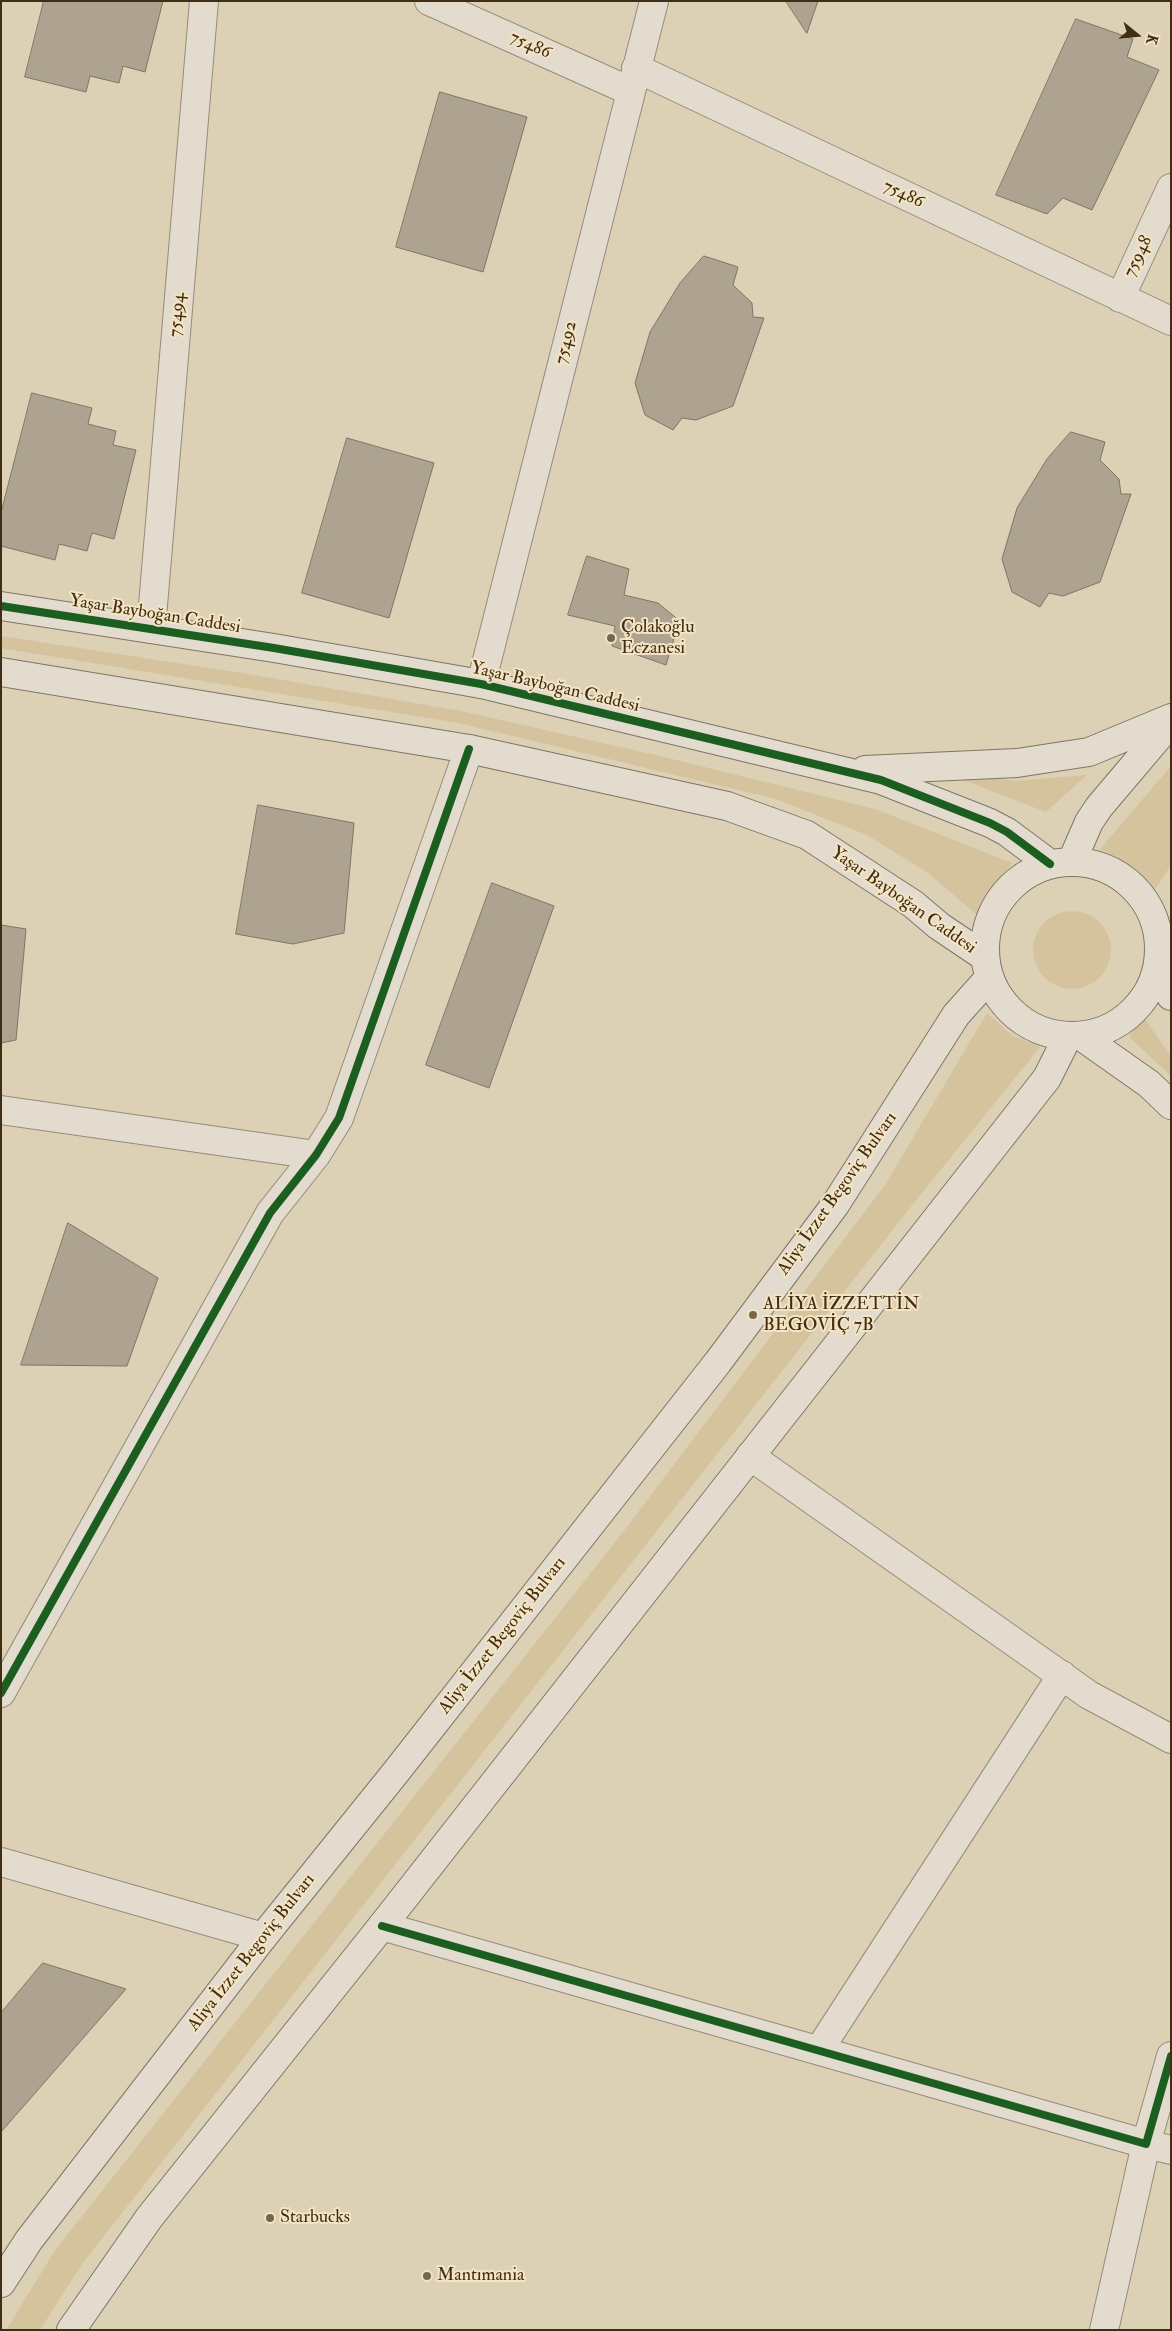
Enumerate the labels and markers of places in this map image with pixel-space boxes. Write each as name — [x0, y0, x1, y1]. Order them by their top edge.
place label: Çolakoğlu Eczanesi — [621, 617, 694, 660]
marker: Çolakoğlu Eczanesi — [605, 632, 617, 644]
place label: ALİYA İZZETTİN BEGOVİÇ 7B — [763, 1294, 919, 1336]
marker: ALİYA İZZETTİN BEGOVİÇ 7B — [747, 1309, 759, 1321]
place label: Starbucks — [280, 2207, 350, 2229]
marker: Starbucks — [264, 2212, 276, 2224]
place label: Mantımania — [437, 2265, 524, 2287]
marker: Mantımania — [421, 2270, 433, 2282]

